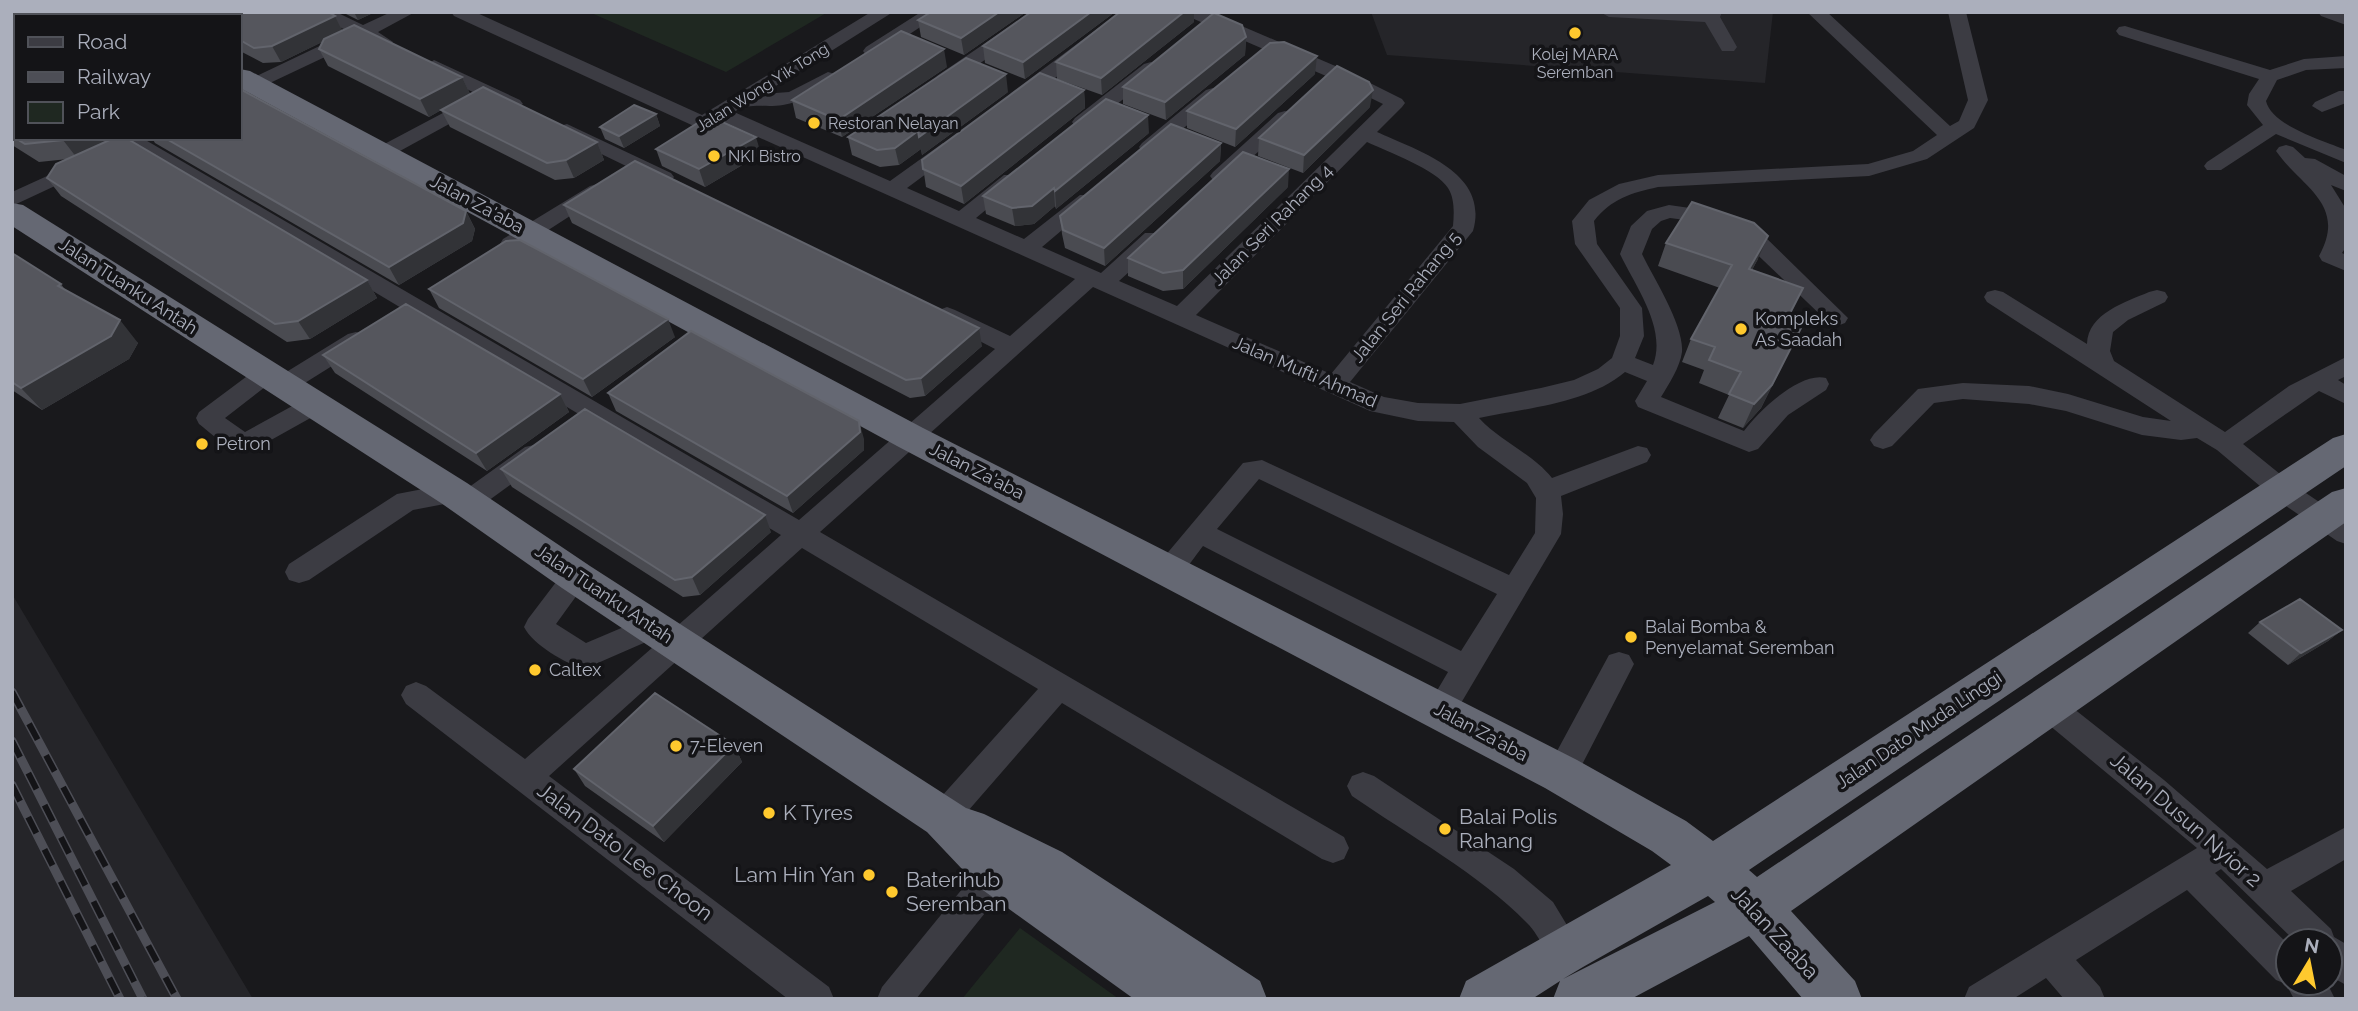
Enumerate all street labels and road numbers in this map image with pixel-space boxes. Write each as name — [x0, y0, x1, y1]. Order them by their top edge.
street label: Jalan Wong Yik Tong — [692, 39, 832, 136]
street label: Jalan Seri Rahang 4 — [1207, 160, 1337, 289]
street label: Jalan Za'aba — [427, 170, 528, 237]
street label: Jalan Seri Rahang 5 — [1346, 227, 1465, 366]
street label: Jalan Tuanku Antah — [55, 233, 202, 338]
street label: Jalan Mufti Ahmad — [1230, 332, 1381, 411]
street label: Jalan Za'aba — [926, 438, 1028, 503]
street label: Jalan Tuanku Antah — [532, 540, 677, 647]
street label: Jalan Dato Muda Linggi — [1832, 666, 2005, 793]
street label: Jalan Za'aba — [1431, 698, 1532, 765]
street label: Jalan Dusun Nyior 2 — [2106, 747, 2267, 892]
street label: Jalan Dato Lee Choon — [533, 778, 718, 926]
street label: Jalan Zaaba — [1726, 881, 1824, 984]

